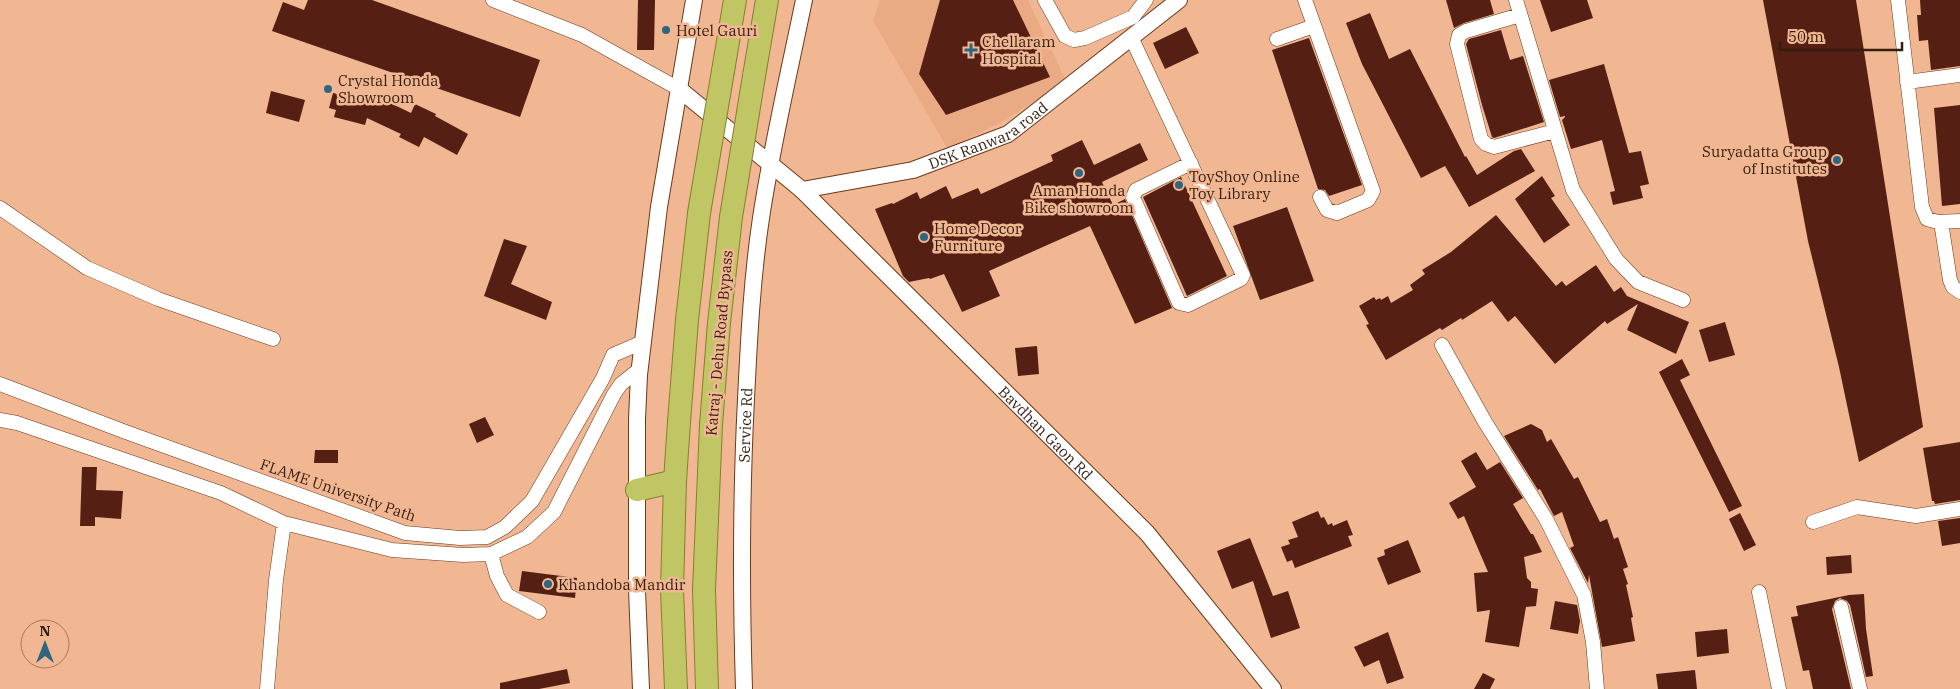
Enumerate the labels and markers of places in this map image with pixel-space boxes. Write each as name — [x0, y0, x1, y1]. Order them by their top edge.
place label: Hotel Gauri — [676, 21, 758, 40]
marker: Hotel Gauri — [660, 24, 672, 36]
place label: Chellaram Hospital — [982, 32, 1055, 68]
marker: Chellaram Hospital — [964, 43, 978, 57]
place label: Crystal Honda Showroom — [338, 71, 438, 107]
marker: Crystal Honda Showroom — [322, 83, 334, 95]
place label: Suryadatta Group of Institutes — [1702, 142, 1827, 178]
marker: Suryadatta Group of Institutes — [1831, 154, 1843, 166]
marker: Aman Honda Bike showroom — [1073, 167, 1085, 179]
place label: ToyShoy Online Toy Library — [1189, 167, 1300, 203]
marker: ToyShoy Online Toy Library — [1173, 179, 1185, 191]
place label: Aman Honda Bike showroom — [1024, 181, 1134, 217]
place label: Home Decor Furniture — [934, 219, 1022, 255]
marker: Home Decor Furniture — [918, 231, 930, 243]
place label: Khandoba Mandir — [558, 575, 686, 594]
marker: Khandoba Mandir — [542, 578, 554, 590]

